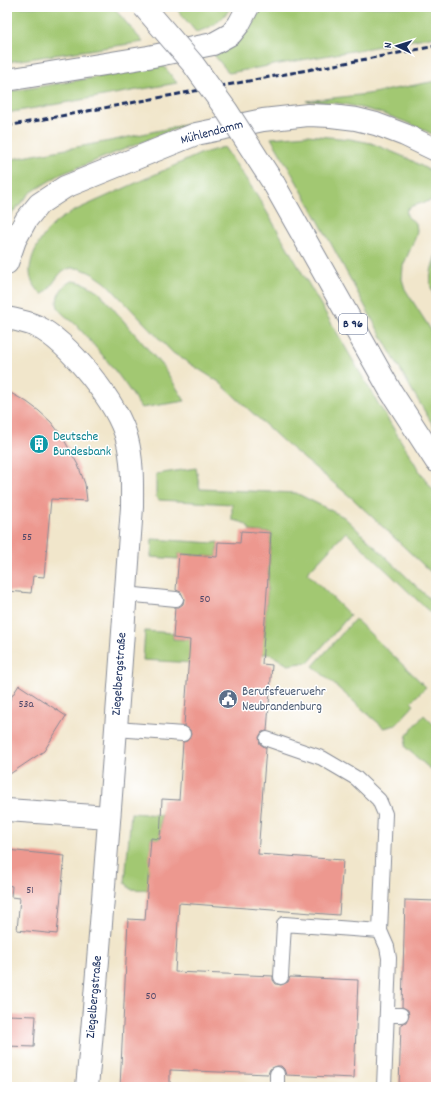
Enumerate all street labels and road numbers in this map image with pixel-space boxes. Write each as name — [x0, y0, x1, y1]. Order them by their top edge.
street label: Mühlendamm — [179, 116, 245, 150]
road number: B 96 — [339, 314, 367, 334]
street label: Ziegelbergstraße — [108, 632, 132, 716]
street label: Ziegelbergstraße — [82, 954, 108, 1039]

